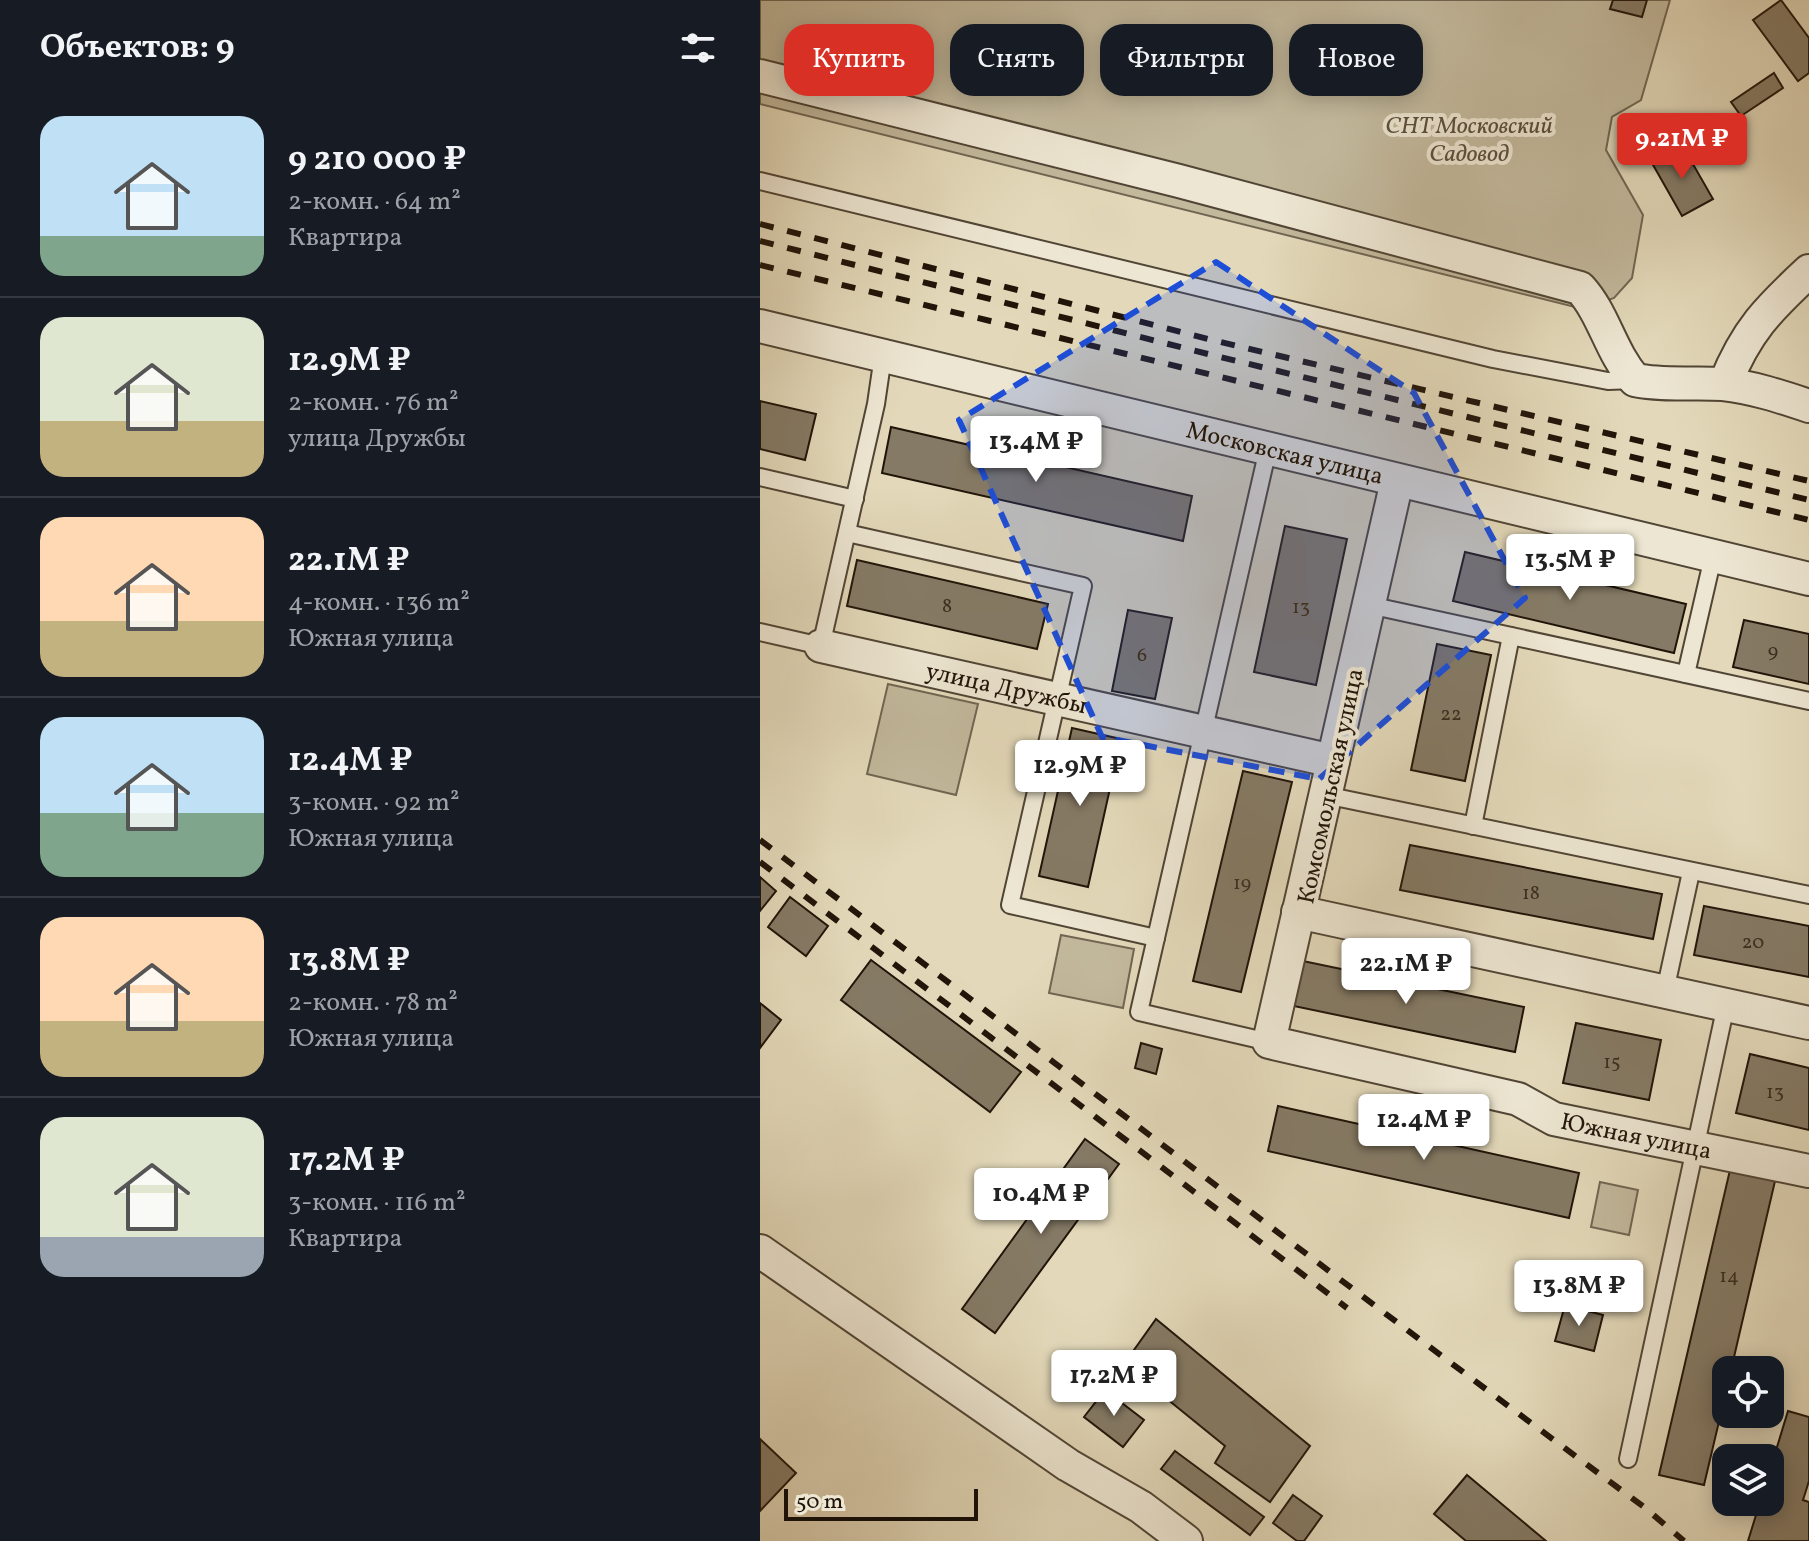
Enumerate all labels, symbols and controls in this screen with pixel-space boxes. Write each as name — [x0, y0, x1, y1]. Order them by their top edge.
chip: Купить — [784, 24, 934, 96]
chip: Снять — [950, 24, 1084, 96]
chip: Фильтры — [1100, 24, 1273, 96]
chip: Новое — [1289, 24, 1423, 96]
text: Объектов: 9 — [40, 25, 235, 72]
icon: filters — [676, 26, 720, 70]
park label: СНТ Московский Садовод — [1385, 110, 1553, 172]
pin: 9.21M ₽ — [1608, 113, 1756, 181]
text: 9.21M ₽ — [1635, 121, 1729, 157]
text: 9 210 000 ₽ — [288, 137, 466, 184]
icon: home — [104, 148, 200, 244]
text: 2-комн. · 64 m² — [288, 184, 461, 220]
text: Квартира — [288, 220, 402, 256]
text: 12.9M ₽ — [288, 338, 411, 385]
icon: home — [104, 349, 200, 445]
text: 2-комн. · 76 m² — [288, 385, 459, 421]
street label: Московская улица — [1182, 414, 1387, 495]
pin: 13.4M ₽ — [962, 416, 1110, 484]
text: улица Дружбы — [288, 421, 466, 457]
text: 13.4M ₽ — [988, 424, 1084, 460]
pin: 13.5M ₽ — [1496, 534, 1644, 602]
text: 22.1M ₽ — [288, 538, 410, 585]
text: 13.5M ₽ — [1524, 542, 1616, 578]
icon: home — [104, 549, 200, 645]
text: 4-комн. · 136 m² — [288, 585, 470, 621]
house number: 8 — [942, 593, 952, 621]
house number: 13 — [1292, 594, 1310, 622]
text: Южная улица — [288, 621, 454, 657]
house number: 9 — [1768, 638, 1778, 666]
house number: 6 — [1137, 642, 1147, 670]
street label: улица Дружбы — [922, 655, 1090, 724]
street label: Комсомольская улица — [1290, 665, 1374, 907]
house number: 22 — [1440, 701, 1462, 729]
text: 12.4M ₽ — [288, 738, 413, 785]
pin: 12.9M ₽ — [1006, 740, 1154, 808]
text: 12.9M ₽ — [1033, 748, 1127, 784]
icon: home — [104, 749, 200, 845]
text: 3-комн. · 92 m² — [288, 785, 460, 821]
text: Южная улица — [288, 821, 454, 857]
house number: 19 — [1233, 870, 1251, 898]
house number: 18 — [1522, 880, 1540, 908]
house number: 20 — [1742, 929, 1764, 957]
text: 13.8M ₽ — [288, 938, 410, 985]
pin: 22.1M ₽ — [1332, 938, 1480, 1006]
text: 22.1M ₽ — [1359, 946, 1453, 982]
icon: home — [104, 949, 200, 1045]
text: 2-комн. · 78 m² — [288, 985, 458, 1021]
text: Южная улица — [288, 1021, 454, 1057]
house number: 15 — [1603, 1049, 1621, 1077]
house number: 13 — [1766, 1079, 1784, 1107]
pin: 12.4M ₽ — [1350, 1094, 1498, 1162]
text: 12.4M ₽ — [1376, 1102, 1472, 1138]
street label: Южная улица — [1557, 1106, 1714, 1170]
text: 17.2M ₽ — [288, 1138, 405, 1185]
icon: home — [104, 1149, 200, 1245]
pin: 10.4M ₽ — [967, 1168, 1115, 1236]
text: 10.4M ₽ — [992, 1176, 1090, 1212]
text: 3-комн. · 116 m² — [288, 1185, 466, 1221]
text: Квартира — [288, 1221, 402, 1257]
pin: 13.8M ₽ — [1505, 1260, 1653, 1328]
house number: 14 — [1719, 1263, 1739, 1291]
text: 13.8M ₽ — [1532, 1268, 1626, 1304]
pin: 17.2M ₽ — [1040, 1350, 1188, 1418]
map controls — [1712, 1356, 1784, 1516]
button: locate — [1712, 1356, 1784, 1428]
text: 17.2M ₽ — [1069, 1358, 1159, 1394]
button: layers — [1712, 1444, 1784, 1516]
scale bar — [784, 1485, 978, 1521]
text: 50 m — [796, 1487, 843, 1518]

